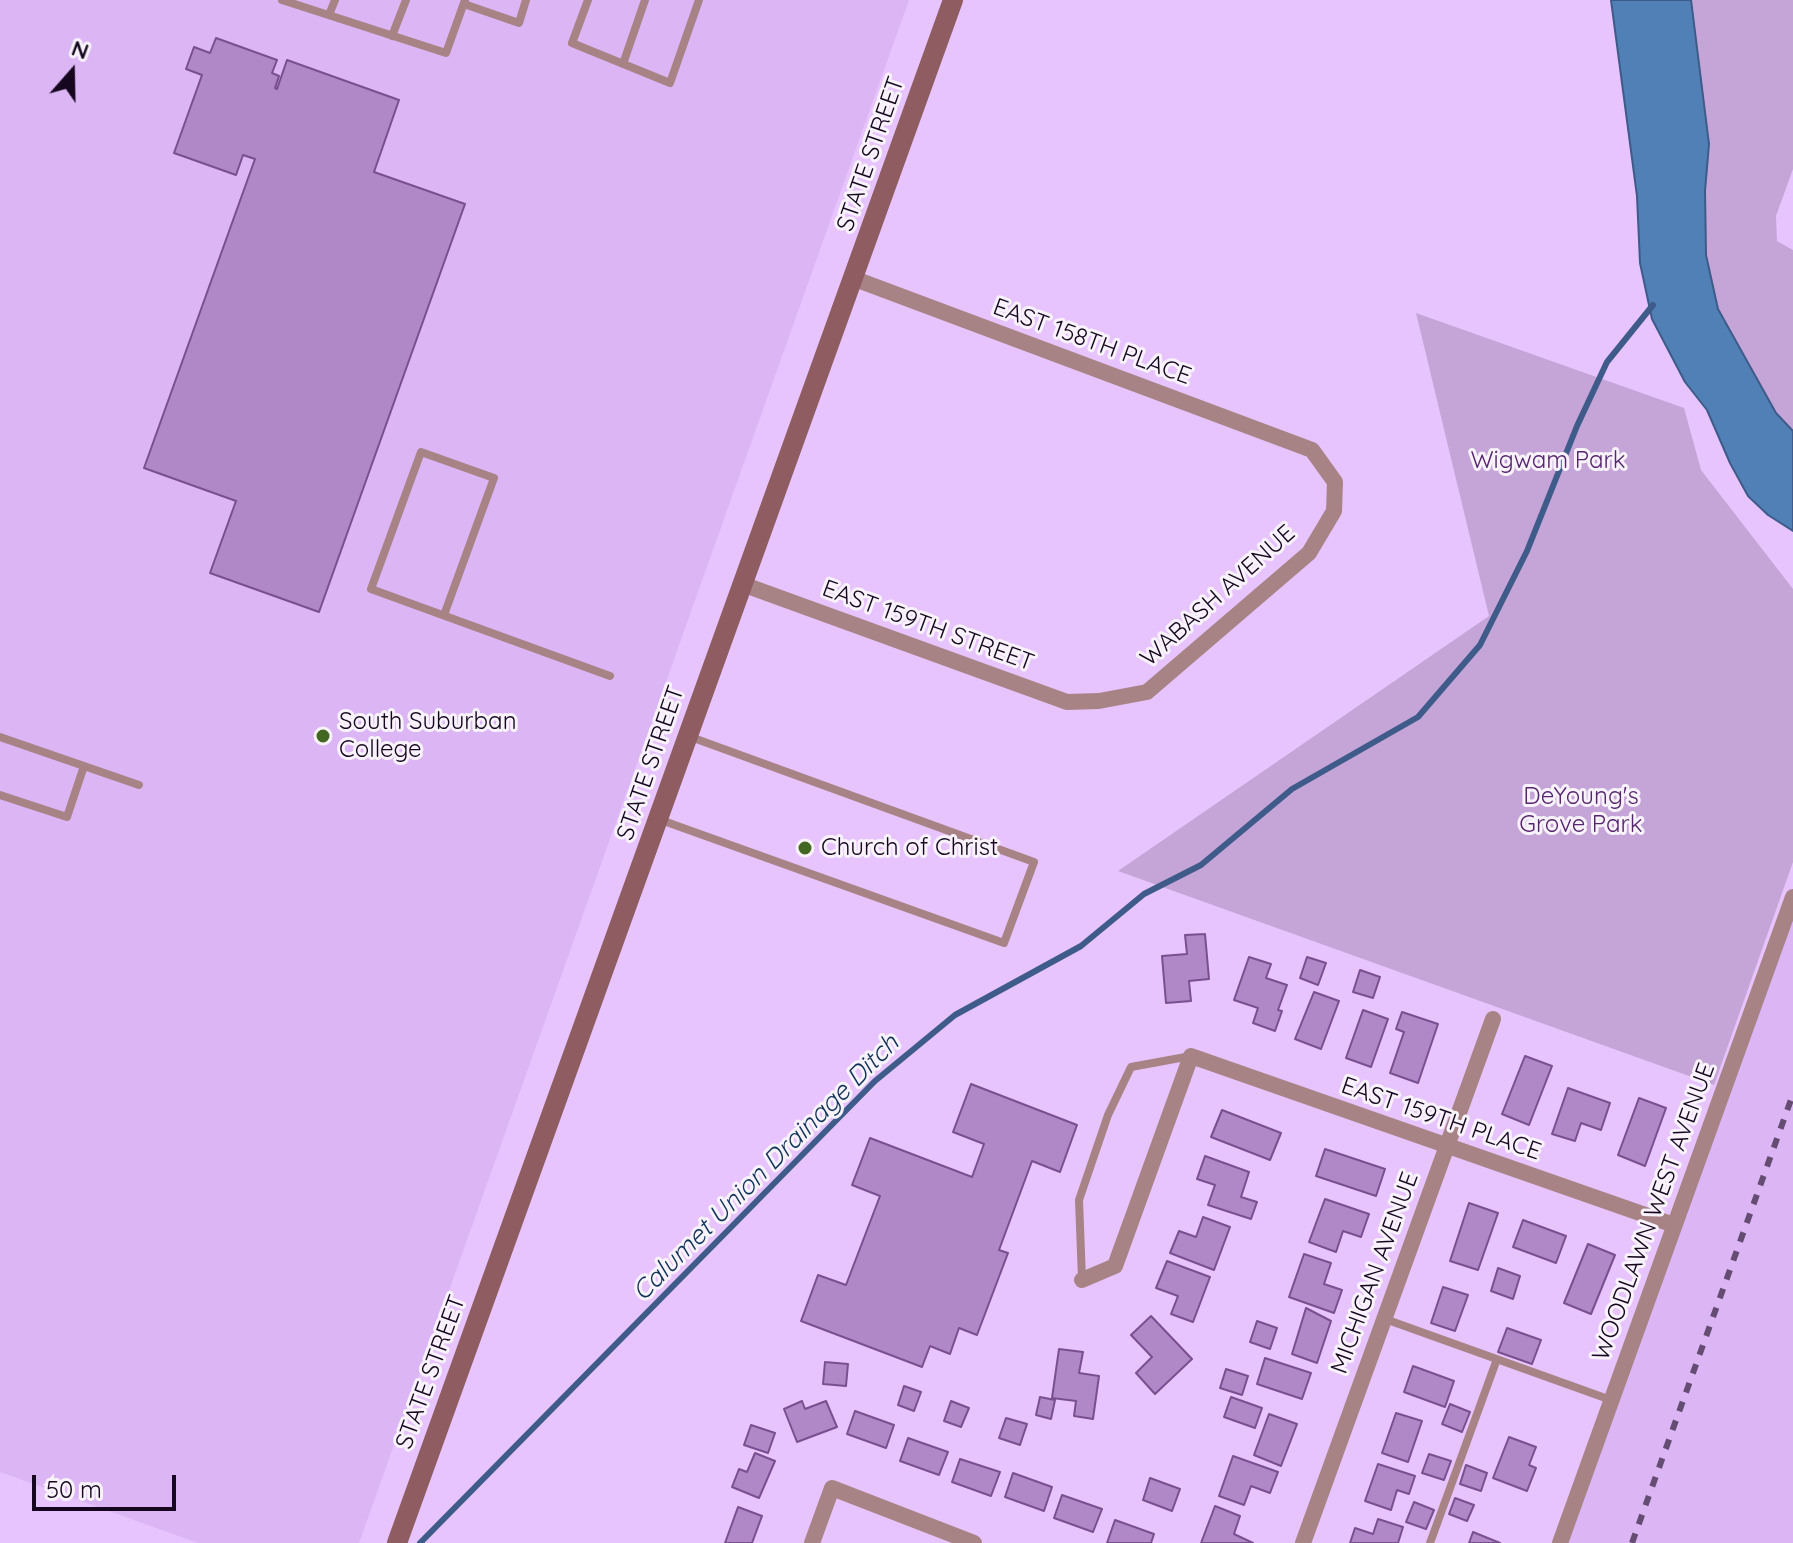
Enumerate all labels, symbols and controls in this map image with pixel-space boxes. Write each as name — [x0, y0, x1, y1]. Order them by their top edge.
north arrow — [32, 32, 112, 112]
text: N — [68, 34, 93, 65]
street label: STATE STREET — [831, 73, 911, 235]
street label: EAST 158TH PLACE — [989, 293, 1195, 391]
park label: Wigwam Park — [1470, 447, 1626, 475]
street label: WABASH AVENUE — [1135, 519, 1301, 673]
street label: EAST 159TH STREET — [818, 574, 1038, 678]
street label: STATE STREET — [611, 682, 691, 844]
place label: South Suburban College — [339, 708, 517, 764]
marker: South Suburban College — [314, 727, 332, 745]
park label: DeYoung's Grove Park — [1519, 783, 1643, 839]
place label: Church of Christ — [821, 834, 998, 862]
marker: Church of Christ — [796, 839, 814, 857]
water label: Calumet Union Drainage Ditch — [626, 1028, 906, 1308]
street label: WOODLAWN WEST AVENUE — [1587, 1059, 1721, 1365]
street label: EAST 159TH PLACE — [1337, 1071, 1545, 1167]
street label: MICHIGAN AVENUE — [1325, 1168, 1425, 1378]
street label: STATE STREET — [390, 1291, 472, 1453]
scale bar — [36, 1459, 180, 1509]
text: 50 m — [46, 1474, 102, 1504]

